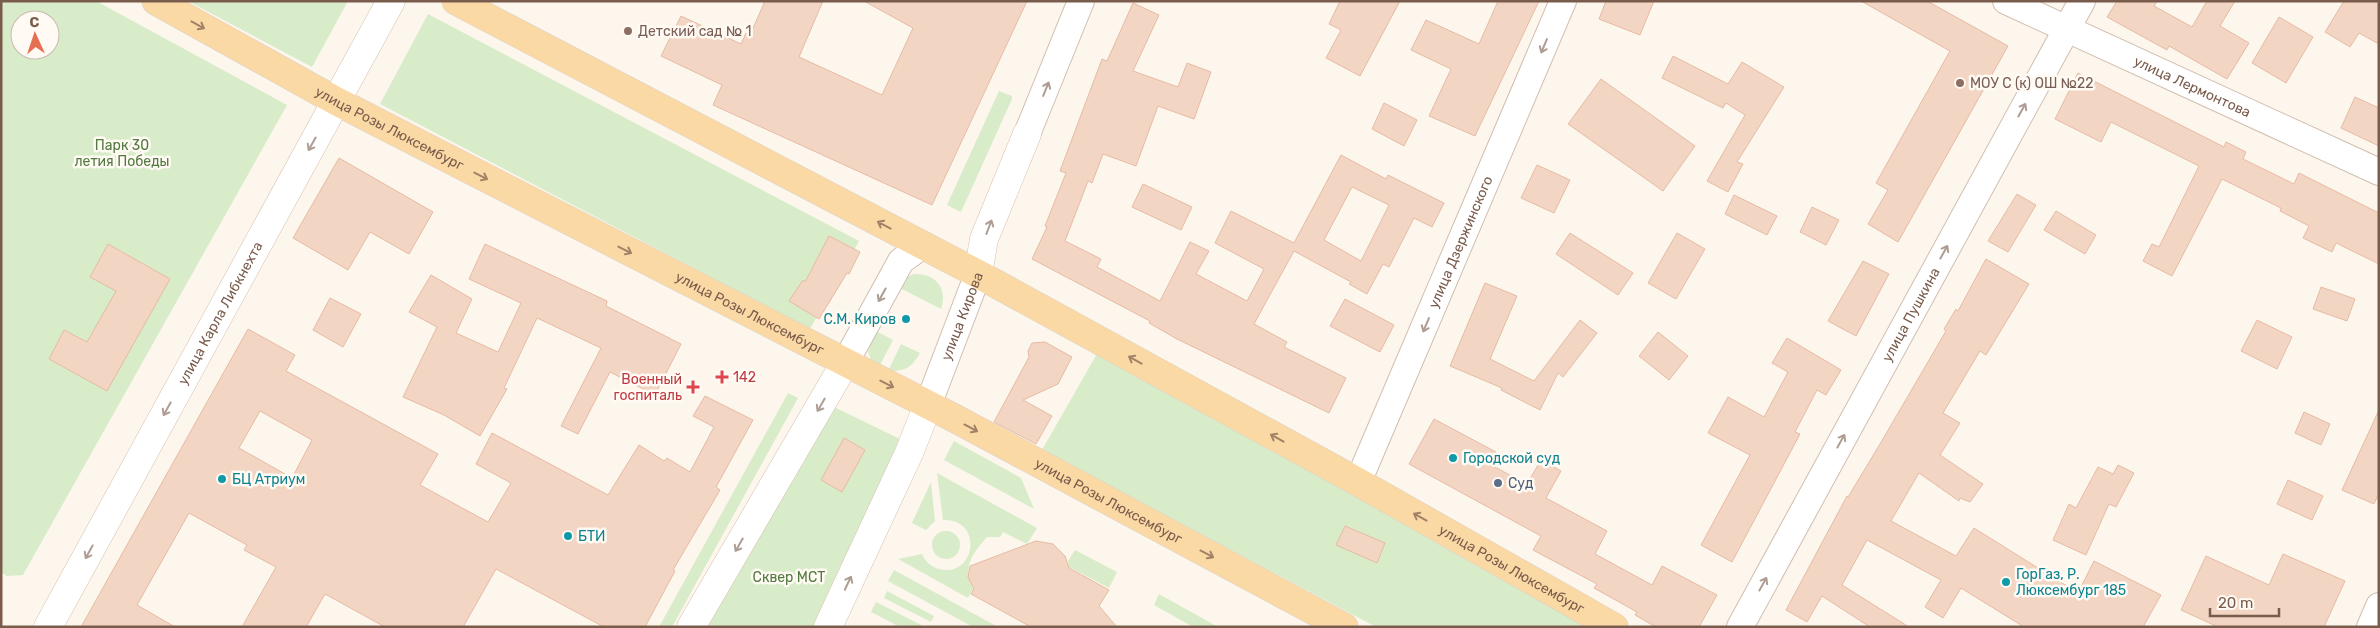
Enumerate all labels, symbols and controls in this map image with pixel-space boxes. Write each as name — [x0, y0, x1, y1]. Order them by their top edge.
north arrow — [10, 10, 60, 60]
text: С — [29, 14, 40, 31]
one-way arrow — [191, 20, 206, 30]
place label: Детский сад № 1 — [638, 23, 752, 40]
marker: Детский сад № 1 — [622, 25, 634, 37]
one-way arrow — [1539, 38, 1549, 53]
street label: улица Лермонтова — [2131, 52, 2254, 121]
place label: МОУ С (к) ОШ №22 — [1970, 75, 2093, 92]
marker: МОУ С (к) ОШ №22 — [1954, 77, 1966, 89]
one-way arrow — [1041, 82, 1051, 97]
street label: улица Розы Люксембург — [312, 83, 467, 174]
one-way arrow — [2017, 103, 2027, 117]
one-way arrow — [307, 136, 317, 151]
park label: Парк 30 летия Победы — [74, 137, 170, 170]
one-way arrow — [473, 171, 488, 181]
street label: улица Дзержинского — [1425, 173, 1496, 311]
one-way arrow — [877, 220, 892, 229]
one-way arrow — [985, 220, 994, 235]
street label: улица Карла Либкнехта — [174, 238, 266, 388]
one-way arrow — [1939, 245, 1949, 260]
one-way arrow — [617, 246, 632, 255]
street label: улица Пушкина — [1878, 265, 1943, 365]
street label: улица Розы Люксембург — [673, 268, 827, 358]
street label: улица Кирова — [937, 270, 986, 363]
one-way arrow — [877, 288, 887, 303]
place label: С.М. Киров — [824, 311, 896, 328]
marker: С.М. Киров — [900, 313, 912, 325]
one-way arrow — [1421, 317, 1431, 332]
one-way arrow — [1128, 355, 1143, 364]
place label: 142 — [733, 369, 756, 386]
marker: 142 — [715, 370, 729, 384]
place label: Военный госпиталь — [614, 371, 682, 404]
one-way arrow — [879, 379, 894, 389]
marker: Военный госпиталь — [686, 380, 700, 394]
one-way arrow — [815, 398, 825, 412]
one-way arrow — [162, 402, 172, 417]
one-way arrow — [964, 423, 979, 433]
one-way arrow — [1270, 433, 1285, 443]
one-way arrow — [1836, 434, 1846, 449]
place label: Городской суд — [1463, 450, 1560, 467]
marker: Городской суд — [1447, 452, 1459, 464]
street label: улица Розы Люксембург — [1032, 454, 1185, 547]
place label: БЦ Атриум — [232, 471, 305, 488]
marker: БЦ Атриум — [216, 473, 228, 485]
place label: Суд — [1508, 475, 1533, 492]
marker: Суд — [1492, 477, 1504, 489]
one-way arrow — [1413, 511, 1427, 521]
street label: улица Розы Люксембург — [1436, 521, 1588, 617]
place label: БТИ — [578, 528, 605, 545]
marker: БТИ — [562, 530, 574, 542]
one-way arrow — [733, 538, 743, 552]
one-way arrow — [84, 544, 93, 559]
one-way arrow — [1200, 549, 1215, 559]
place label: ГорГаз, Р. Люксембург 185 — [2016, 566, 2126, 599]
park label: Сквер МСТ — [753, 569, 825, 586]
one-way arrow — [844, 576, 854, 591]
marker: ГорГаз, Р. Люксембург 185 — [2000, 576, 2012, 588]
one-way arrow — [1759, 577, 1769, 592]
scale bar — [2210, 586, 2279, 618]
text: 20 m — [2218, 594, 2253, 612]

